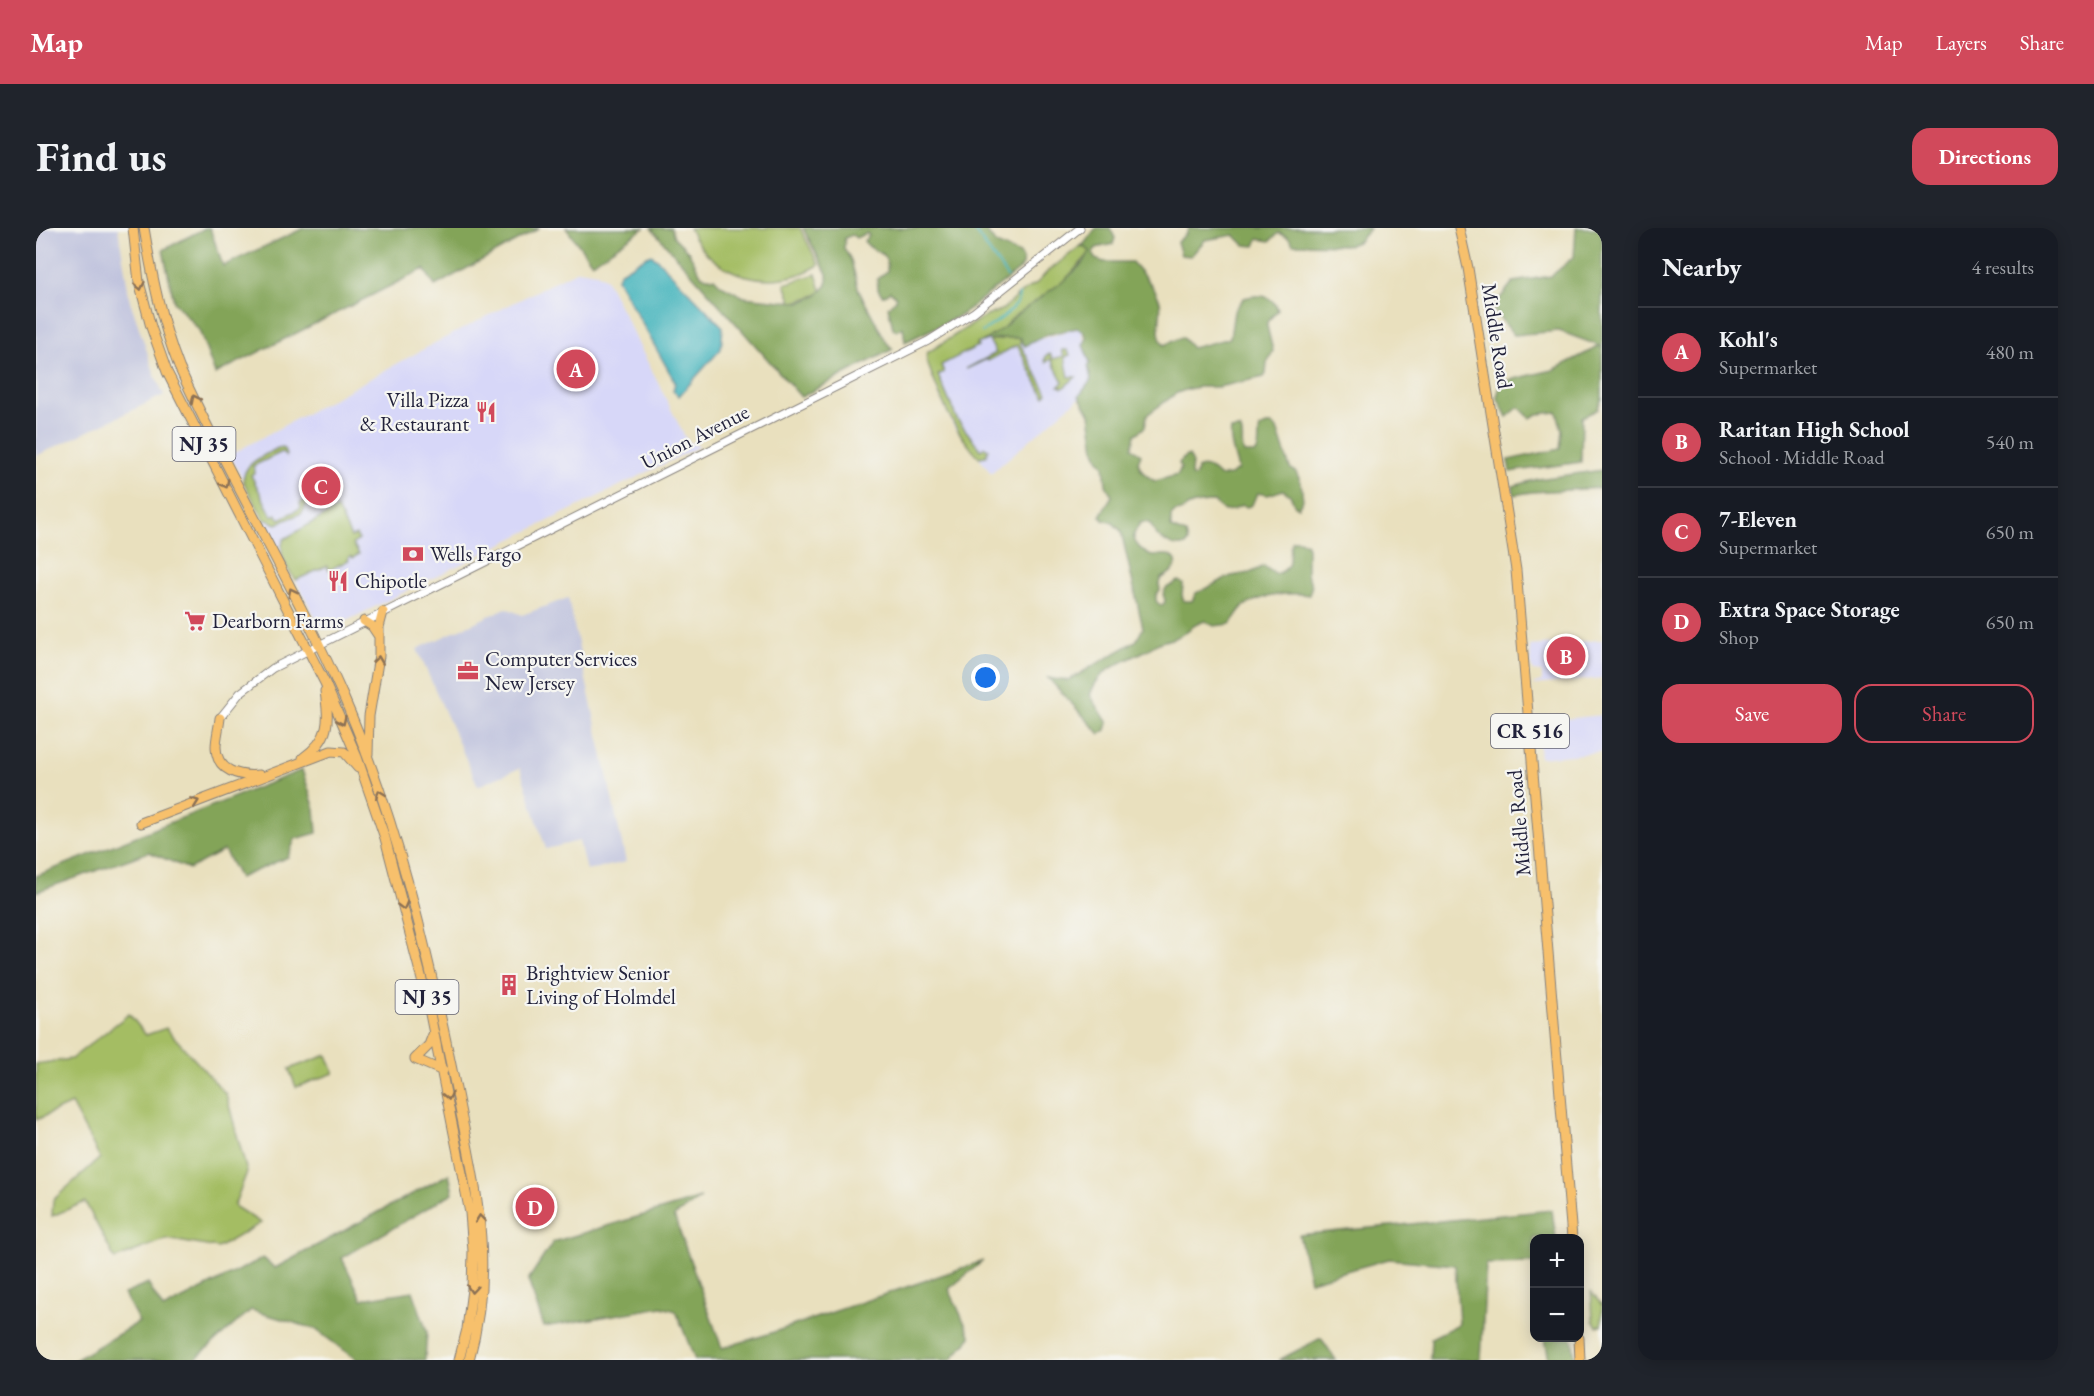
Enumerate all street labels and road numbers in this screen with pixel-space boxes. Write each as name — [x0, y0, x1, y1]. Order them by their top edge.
street label: Middle Road — [1476, 281, 1519, 391]
street label: Union Avenue — [636, 398, 753, 475]
road number: NJ 35 — [172, 427, 236, 461]
road number: CR 516 — [1491, 714, 1569, 748]
street label: Middle Road — [1500, 768, 1537, 877]
road number: NJ 35 — [396, 980, 458, 1014]

